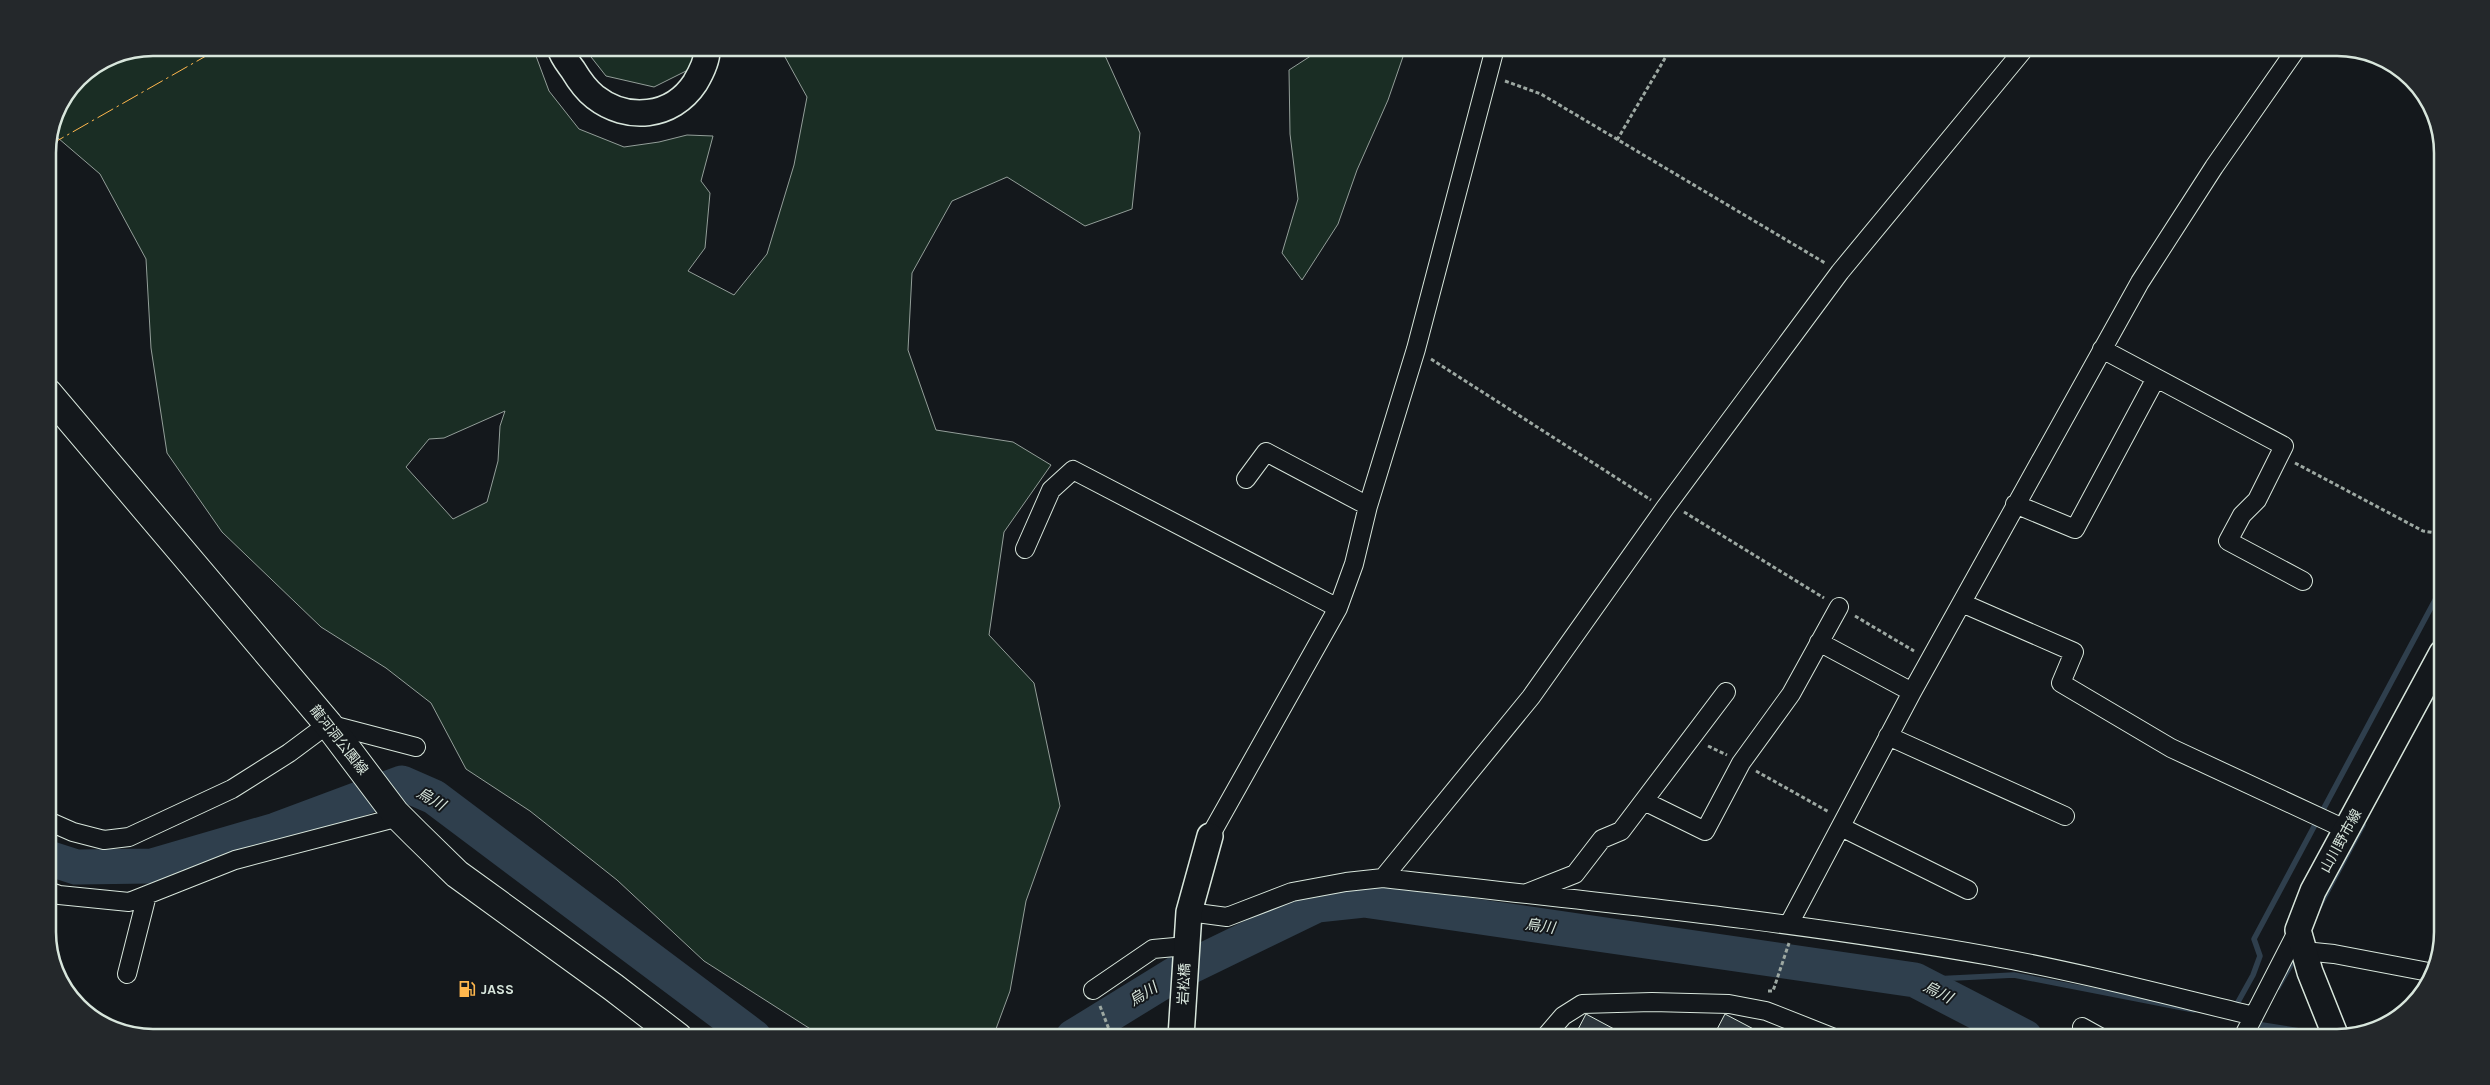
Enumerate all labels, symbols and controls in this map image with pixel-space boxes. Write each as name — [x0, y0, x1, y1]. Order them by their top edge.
street label: 龍河洞公園線 — [306, 702, 372, 778]
water label: 烏川 — [414, 784, 450, 815]
street label: 山川野市線 — [2317, 806, 2365, 876]
water label: 烏川 — [1524, 915, 1558, 937]
street label: 岩松橋 — [1174, 963, 1194, 1005]
water label: 烏川 — [1126, 977, 1162, 1010]
water label: 烏川 — [1921, 977, 1957, 1008]
fuel station icon: JASS — [457, 979, 477, 999]
place label: JASS — [481, 981, 514, 998]

